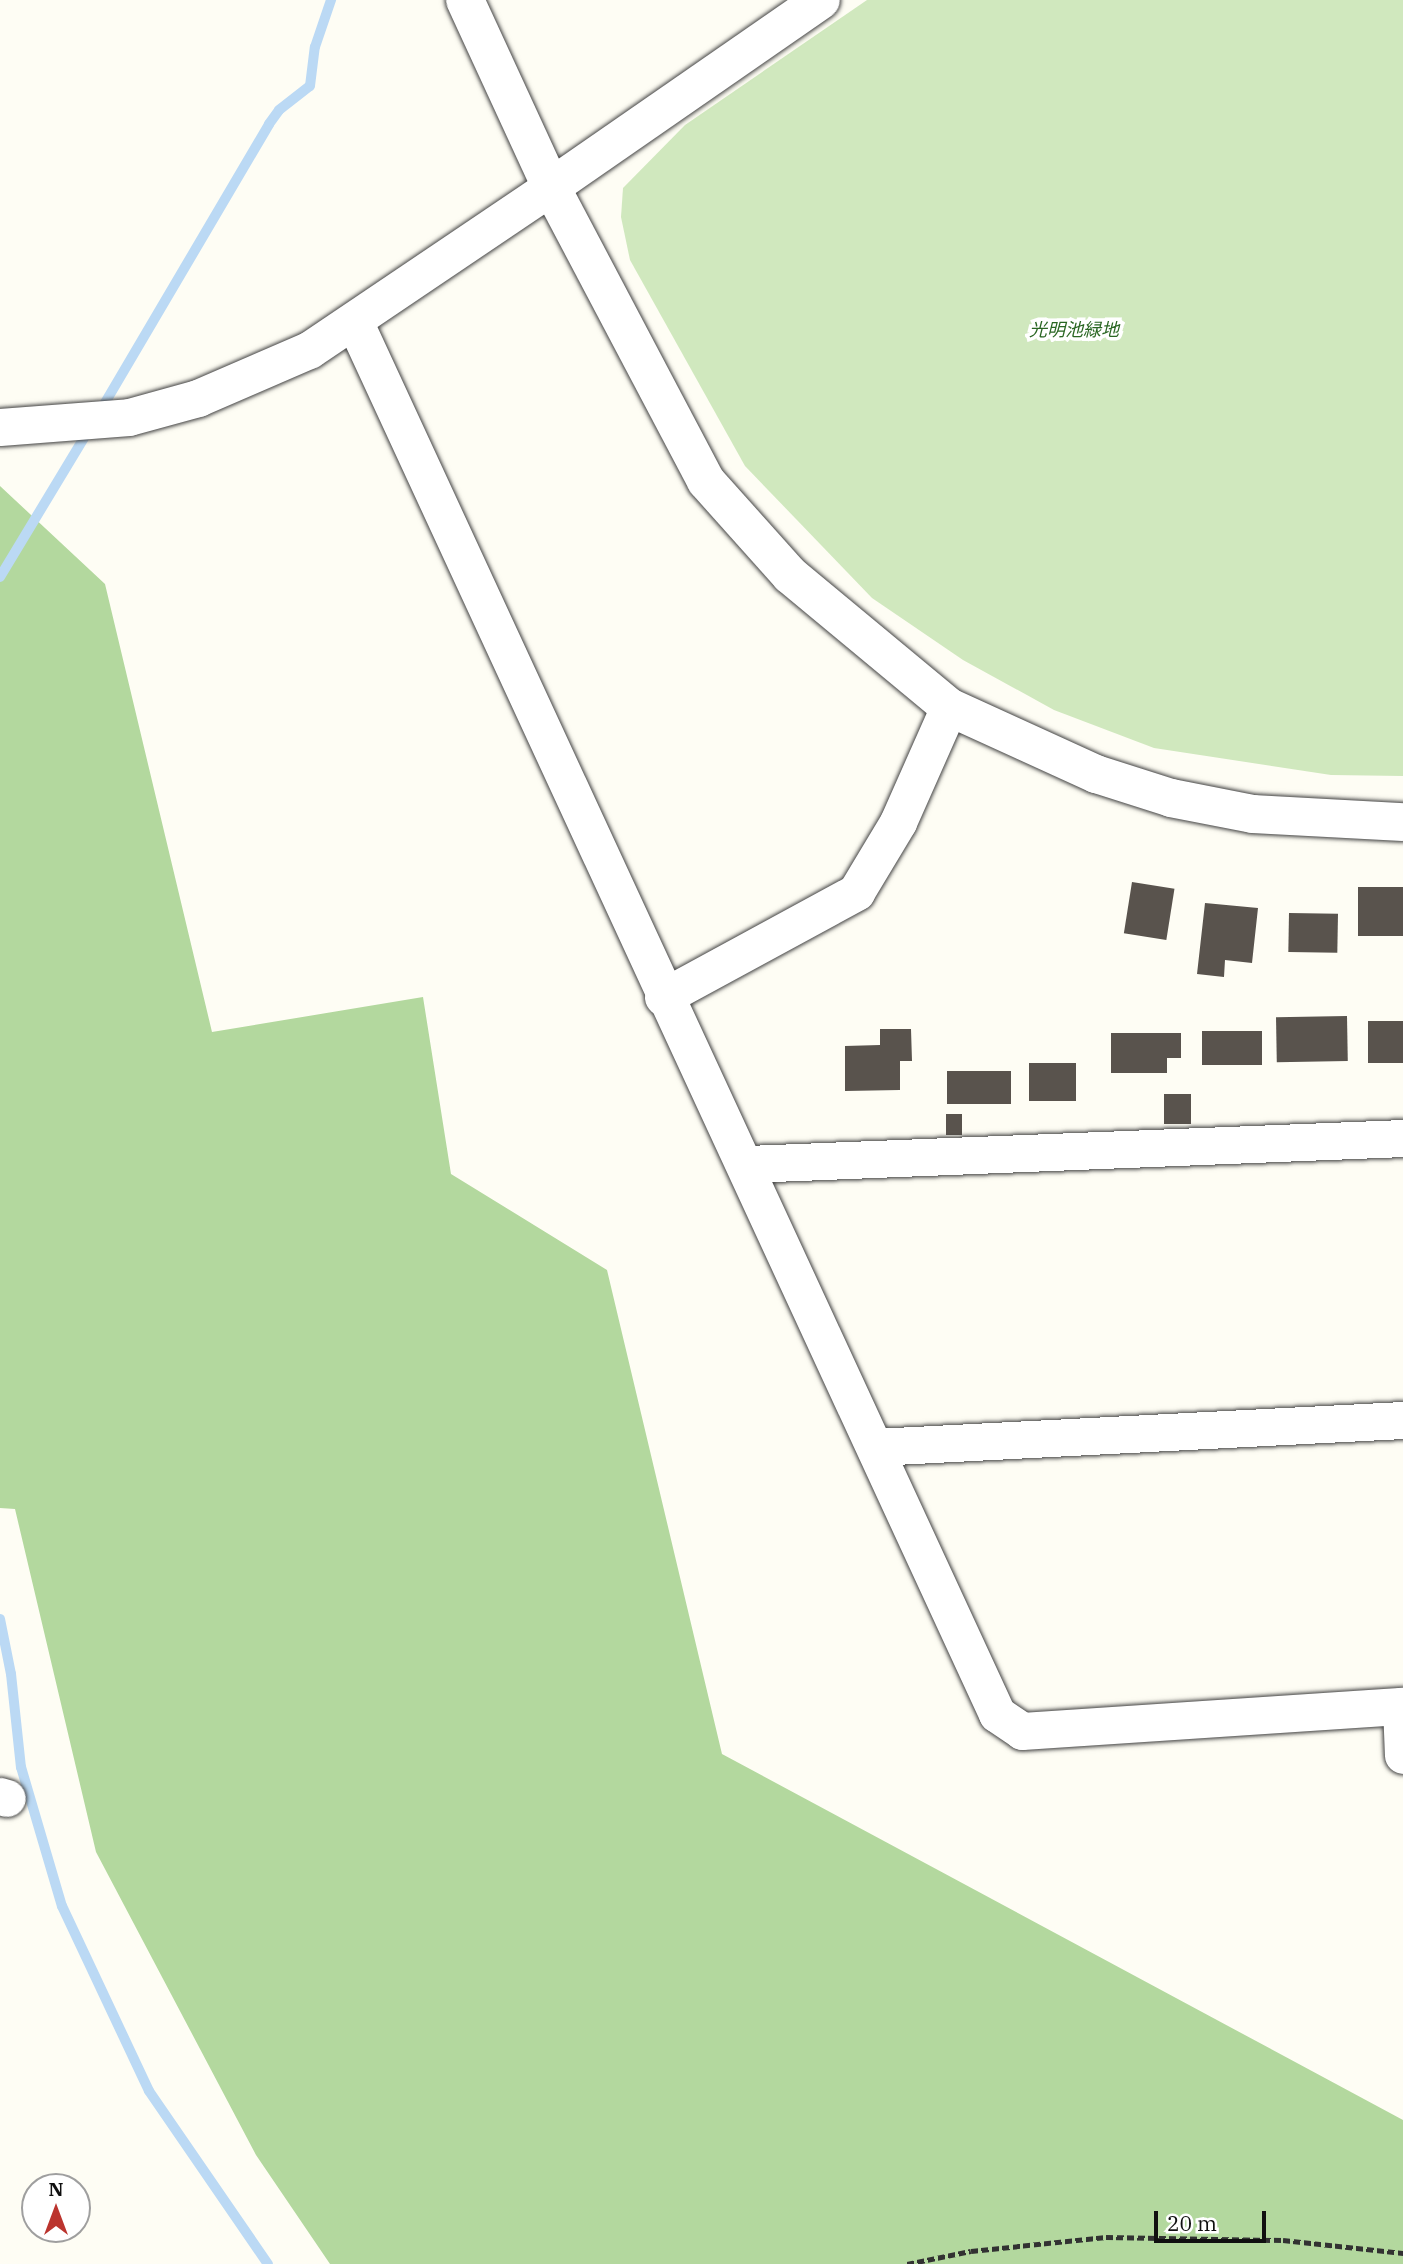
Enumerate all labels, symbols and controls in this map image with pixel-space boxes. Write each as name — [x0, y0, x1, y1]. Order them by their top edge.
park label: 光明池緑地 — [1029, 319, 1119, 341]
north arrow — [21, 2173, 91, 2243]
text: N — [48, 2177, 64, 2201]
scale bar — [1158, 2198, 1270, 2242]
text: 20 m — [1167, 2209, 1217, 2237]

